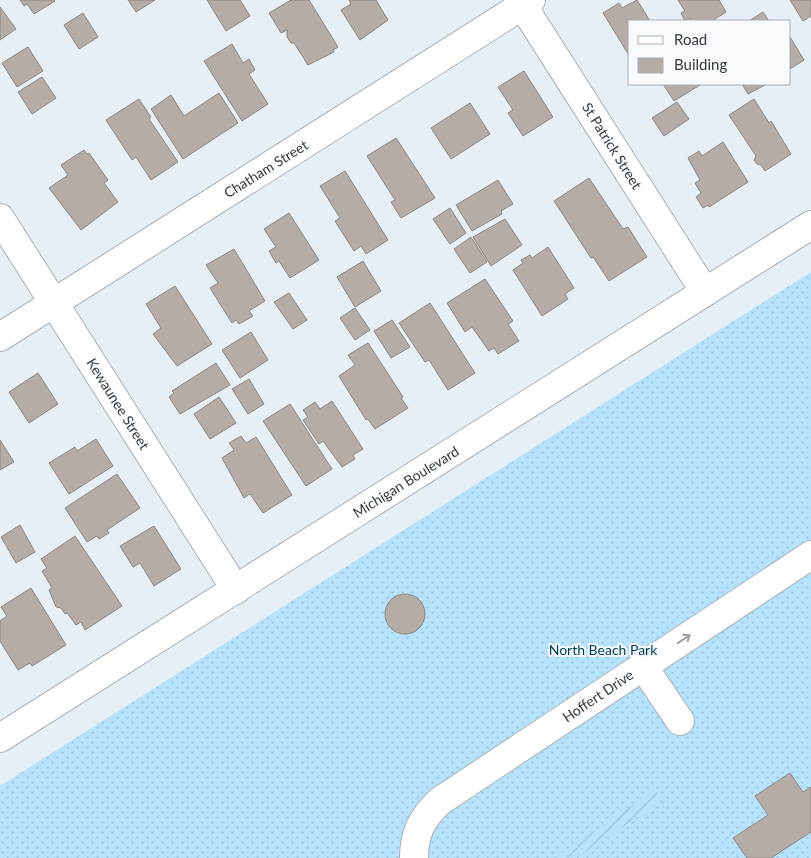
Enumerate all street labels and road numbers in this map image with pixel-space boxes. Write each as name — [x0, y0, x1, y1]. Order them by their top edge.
street label: St Patrick Street — [579, 99, 646, 192]
street label: Chatham Street — [221, 136, 311, 201]
street label: Kewaunee Street — [83, 355, 153, 453]
street label: Michigan Boulevard — [350, 442, 462, 521]
street label: Hoffert Drive — [559, 666, 636, 726]

